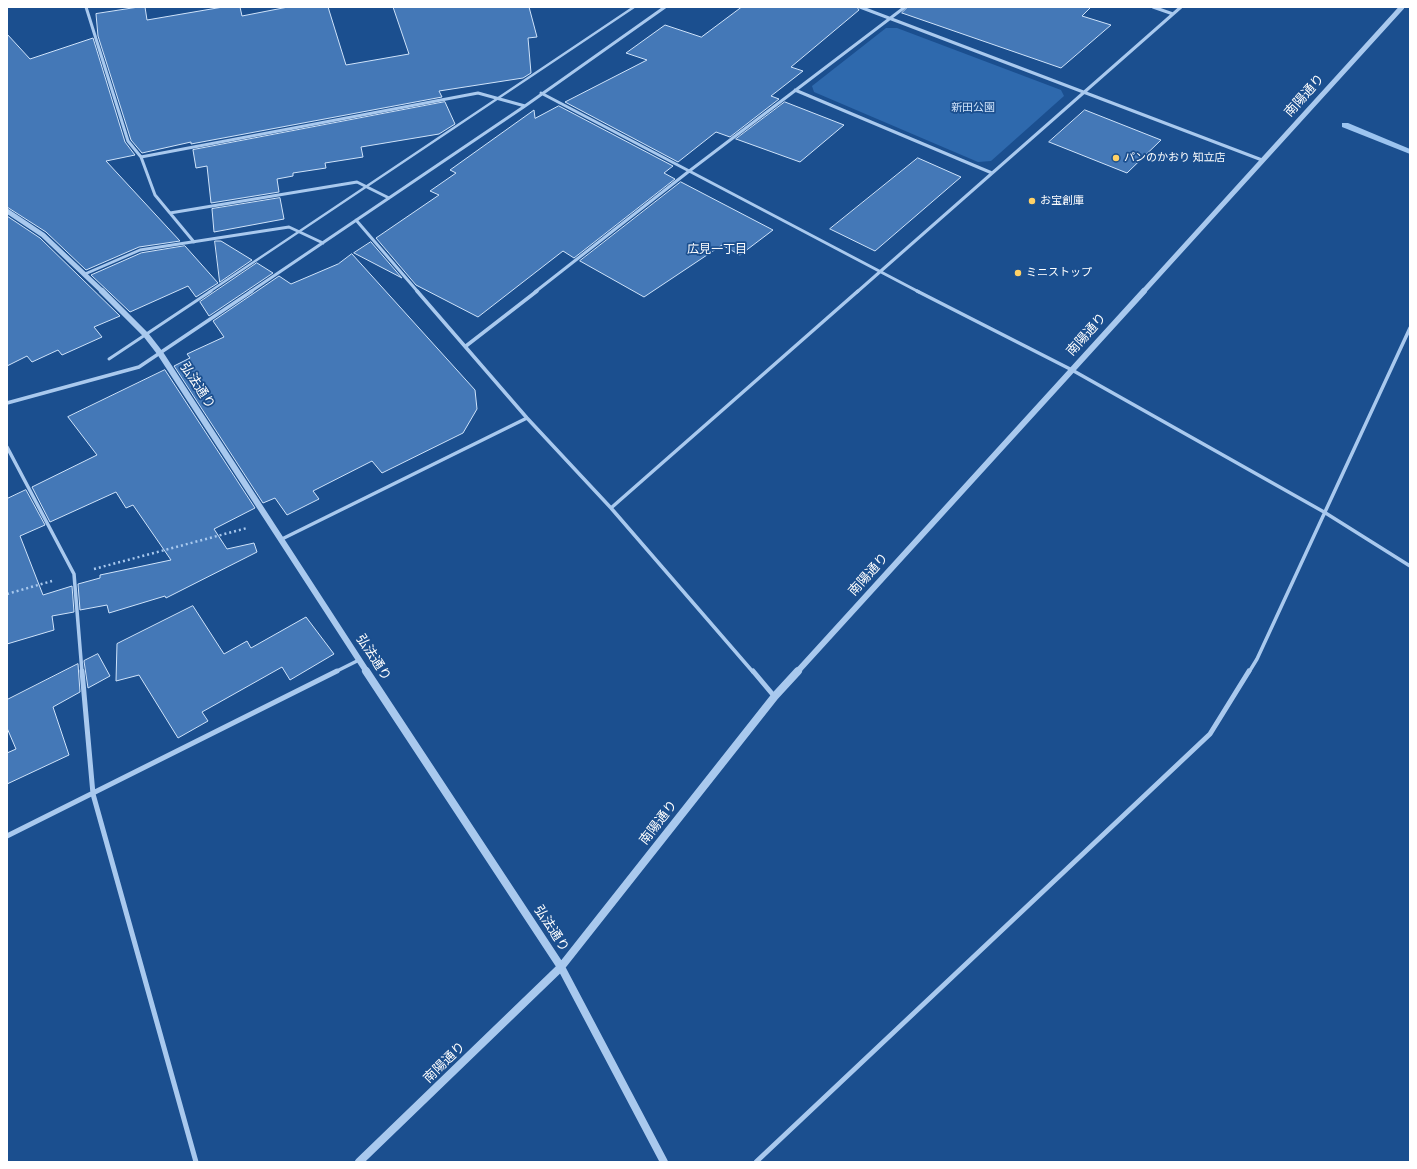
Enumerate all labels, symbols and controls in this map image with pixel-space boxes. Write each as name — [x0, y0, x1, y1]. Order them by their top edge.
street label: 南陽通り — [1282, 71, 1328, 121]
park label: 新田公園 — [951, 101, 995, 115]
place label: パンのかおり 知立店 — [1124, 151, 1226, 165]
marker: パンのかおり 知立店 — [1111, 153, 1121, 163]
place label: お宝創庫 — [1040, 194, 1084, 208]
marker: お宝創庫 — [1027, 196, 1037, 206]
district label: 広見一丁目 — [687, 243, 747, 257]
place label: ミニストップ — [1026, 266, 1092, 280]
marker: ミニストップ — [1013, 268, 1023, 278]
street label: 南陽通り — [1064, 310, 1110, 360]
street label: 弘法通り — [176, 360, 218, 412]
street label: 南陽通り — [846, 550, 892, 600]
street label: 弘法通り — [352, 632, 394, 684]
street label: 南陽通り — [637, 798, 681, 848]
street label: 弘法通り — [530, 903, 572, 955]
street label: 南陽通り — [421, 1039, 469, 1087]

